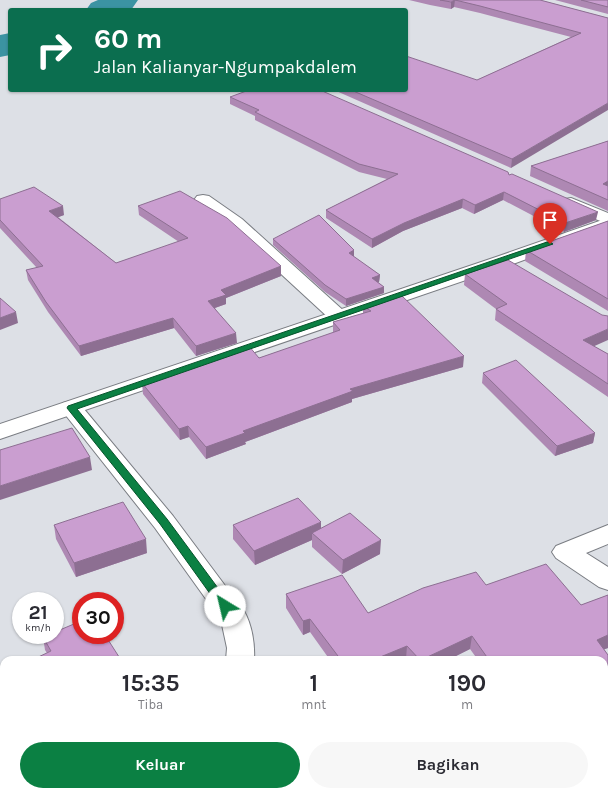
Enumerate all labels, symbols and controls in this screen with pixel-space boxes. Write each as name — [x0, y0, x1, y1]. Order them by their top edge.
text: 60 m — [94, 22, 162, 55]
icon: right — [28, 24, 80, 76]
text: Jalan Kalianyar-Ngumpakdalem — [94, 56, 357, 78]
pin — [533, 203, 567, 244]
icon: arrive — [539, 209, 561, 231]
position arrow — [204, 585, 246, 627]
speed limit sign: 30 — [72, 592, 124, 644]
text: 21 — [28, 601, 48, 624]
text: km/h — [25, 622, 51, 634]
text: 15:35 — [122, 669, 180, 697]
text: 1 — [309, 669, 318, 697]
text: 190 — [448, 669, 486, 697]
text: Tiba — [138, 697, 163, 712]
text: mnt — [301, 697, 326, 712]
text: m — [461, 697, 473, 712]
button: Keluar — [20, 742, 300, 788]
button: Bagikan — [308, 742, 588, 788]

